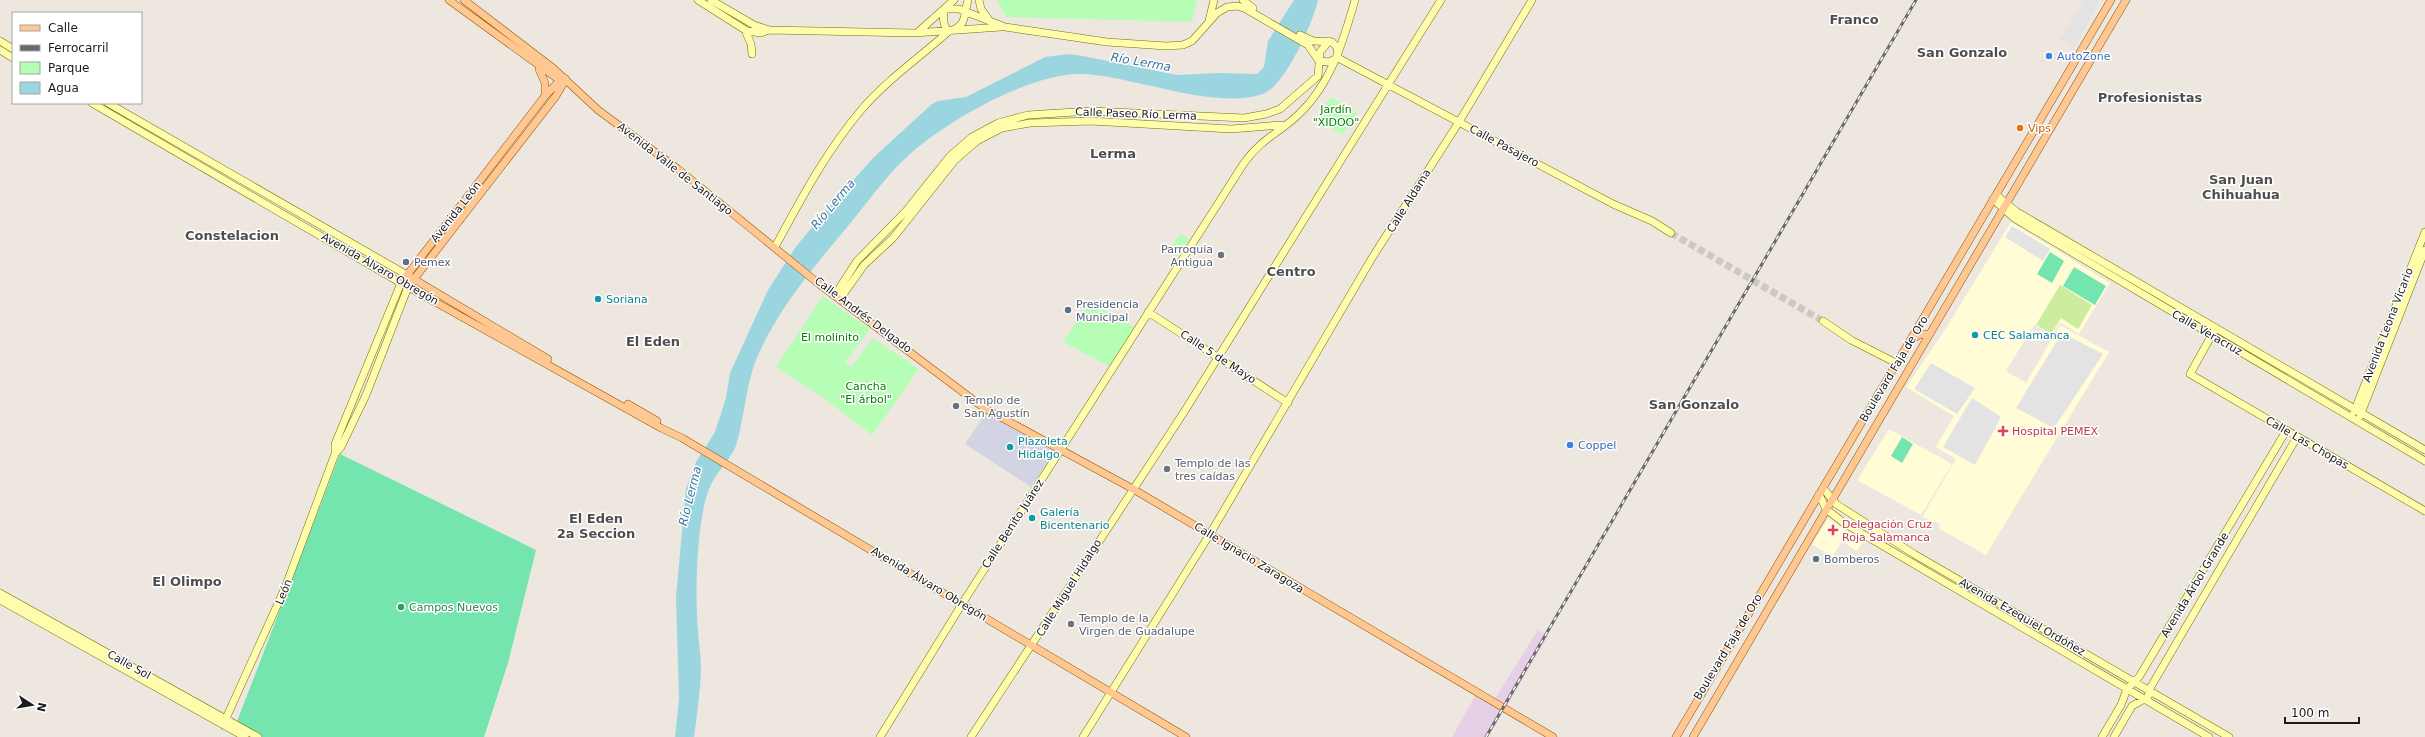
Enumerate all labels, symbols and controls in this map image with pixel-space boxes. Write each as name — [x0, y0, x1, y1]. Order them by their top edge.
legend — [12, 12, 142, 104]
district label: Franco — [1829, 12, 1879, 27]
text: Calle — [48, 21, 78, 35]
text: Ferrocarril — [48, 41, 109, 55]
district label: San Gonzalo — [1917, 45, 2007, 60]
water label: Río Lerma — [1110, 50, 1172, 74]
place label: AutoZone — [2057, 50, 2111, 63]
marker: AutoZone — [2044, 51, 2054, 61]
text: Parque — [48, 61, 89, 75]
text: Agua — [48, 81, 79, 95]
district label: Profesionistas — [2098, 90, 2203, 105]
park label: Jardín "XIDOO" — [1313, 103, 1359, 129]
street label: Calle Paseo Río Lerma — [1075, 105, 1197, 123]
street label: Avenida Valle de Santiago — [615, 120, 736, 218]
street label: Calle Pasajero — [1467, 122, 1541, 170]
place label: Vips — [2028, 122, 2051, 135]
marker: Vips — [2015, 123, 2025, 133]
district label: Lerma — [1090, 146, 1136, 161]
street label: Calle Aldama — [1384, 167, 1434, 235]
district label: San Juan Chihuahua — [2202, 172, 2280, 202]
water label: Río Lerma — [808, 176, 858, 232]
street label: Avenida León — [428, 179, 484, 245]
district label: Constelacion — [185, 228, 279, 243]
street label: Avenida Álvaro Obregón — [319, 230, 441, 308]
place label: Parroquia Antigua — [1161, 243, 1213, 269]
marker: Parroquia Antigua — [1216, 250, 1226, 260]
place label: Pemex — [414, 256, 451, 269]
marker: Pemex — [401, 257, 411, 267]
district label: Centro — [1266, 264, 1316, 279]
street label: Avenida Leona Vicario — [2360, 266, 2416, 384]
street label: Calle Andrés Delgado — [812, 274, 914, 356]
place label: Soriana — [606, 293, 648, 306]
marker: Soriana — [593, 294, 603, 304]
place label: Presidencia Municipal — [1076, 298, 1139, 324]
marker: Presidencia Municipal — [1063, 305, 1073, 315]
street label: Calle Veracruz — [2170, 308, 2245, 358]
street label: Boulevard Faja de Oro — [1857, 313, 1931, 424]
street label: Calle 5 de Mayo — [1178, 328, 1259, 387]
place label: CEC Salamanca — [1983, 329, 2070, 342]
marker: CEC Salamanca — [1970, 330, 1980, 340]
park label: El molinito — [801, 331, 859, 344]
district label: El Eden — [626, 334, 680, 349]
park label: Cancha "El árbol" — [840, 380, 892, 406]
place label: Templo de San Agustín — [963, 394, 1030, 420]
district label: San Gonzalo — [1649, 397, 1739, 412]
marker: Templo de San Agustín — [951, 401, 961, 411]
street label: Calle Las Chopas — [2263, 414, 2351, 472]
marker: Hospital PEMEX — [1997, 425, 2009, 437]
place label: Hospital PEMEX — [2012, 425, 2098, 438]
place label: Plazoleta Hidalgo — [1018, 435, 1068, 461]
place label: Coppel — [1578, 439, 1616, 452]
marker: Coppel — [1565, 440, 1575, 450]
marker: Plazoleta Hidalgo — [1005, 442, 1015, 452]
place label: Templo de las tres caídas — [1174, 457, 1251, 483]
marker: Templo de las tres caídas — [1162, 464, 1172, 474]
water label: Río Lerma — [676, 465, 704, 527]
street label: Calle Benito Juárez — [979, 477, 1047, 571]
place label: Galería Bicentenario — [1040, 506, 1110, 532]
district label: El Eden 2a Seccion — [557, 511, 635, 541]
marker: Galería Bicentenario — [1027, 513, 1037, 523]
place label: Delegación Cruz Roja Salamanca — [1842, 518, 1932, 544]
street label: Calle Ignacio Zaragoza — [1192, 520, 1306, 596]
marker: Delegación Cruz Roja Salamanca — [1827, 524, 1839, 536]
street label: Avenida Árbol Grande — [2158, 530, 2232, 640]
street label: Calle Miguel Hidalgo — [1034, 537, 1104, 639]
street label: Avenida Álvaro Obregón — [869, 544, 989, 624]
place label: Bomberos — [1824, 553, 1880, 566]
marker: Bomberos — [1811, 554, 1821, 564]
district label: El Olimpo — [152, 574, 222, 589]
street label: Avenida Ezequiel Ordóñez — [1957, 576, 2088, 659]
street label: León — [273, 577, 295, 607]
street label: Boulevard Faja de Oro — [1691, 591, 1765, 702]
place label: Campos Nuevos — [409, 601, 498, 614]
marker: Campos Nuevos — [396, 602, 406, 612]
place label: Templo de la Virgen de Guadalupe — [1078, 612, 1195, 638]
marker: Templo de la Virgen de Guadalupe — [1066, 619, 1076, 629]
street label: Calle Sol — [105, 648, 153, 682]
north arrow — [12, 685, 52, 725]
scale bar — [2285, 699, 2359, 725]
text: N — [34, 701, 49, 713]
text: 100 m — [2291, 706, 2329, 720]

